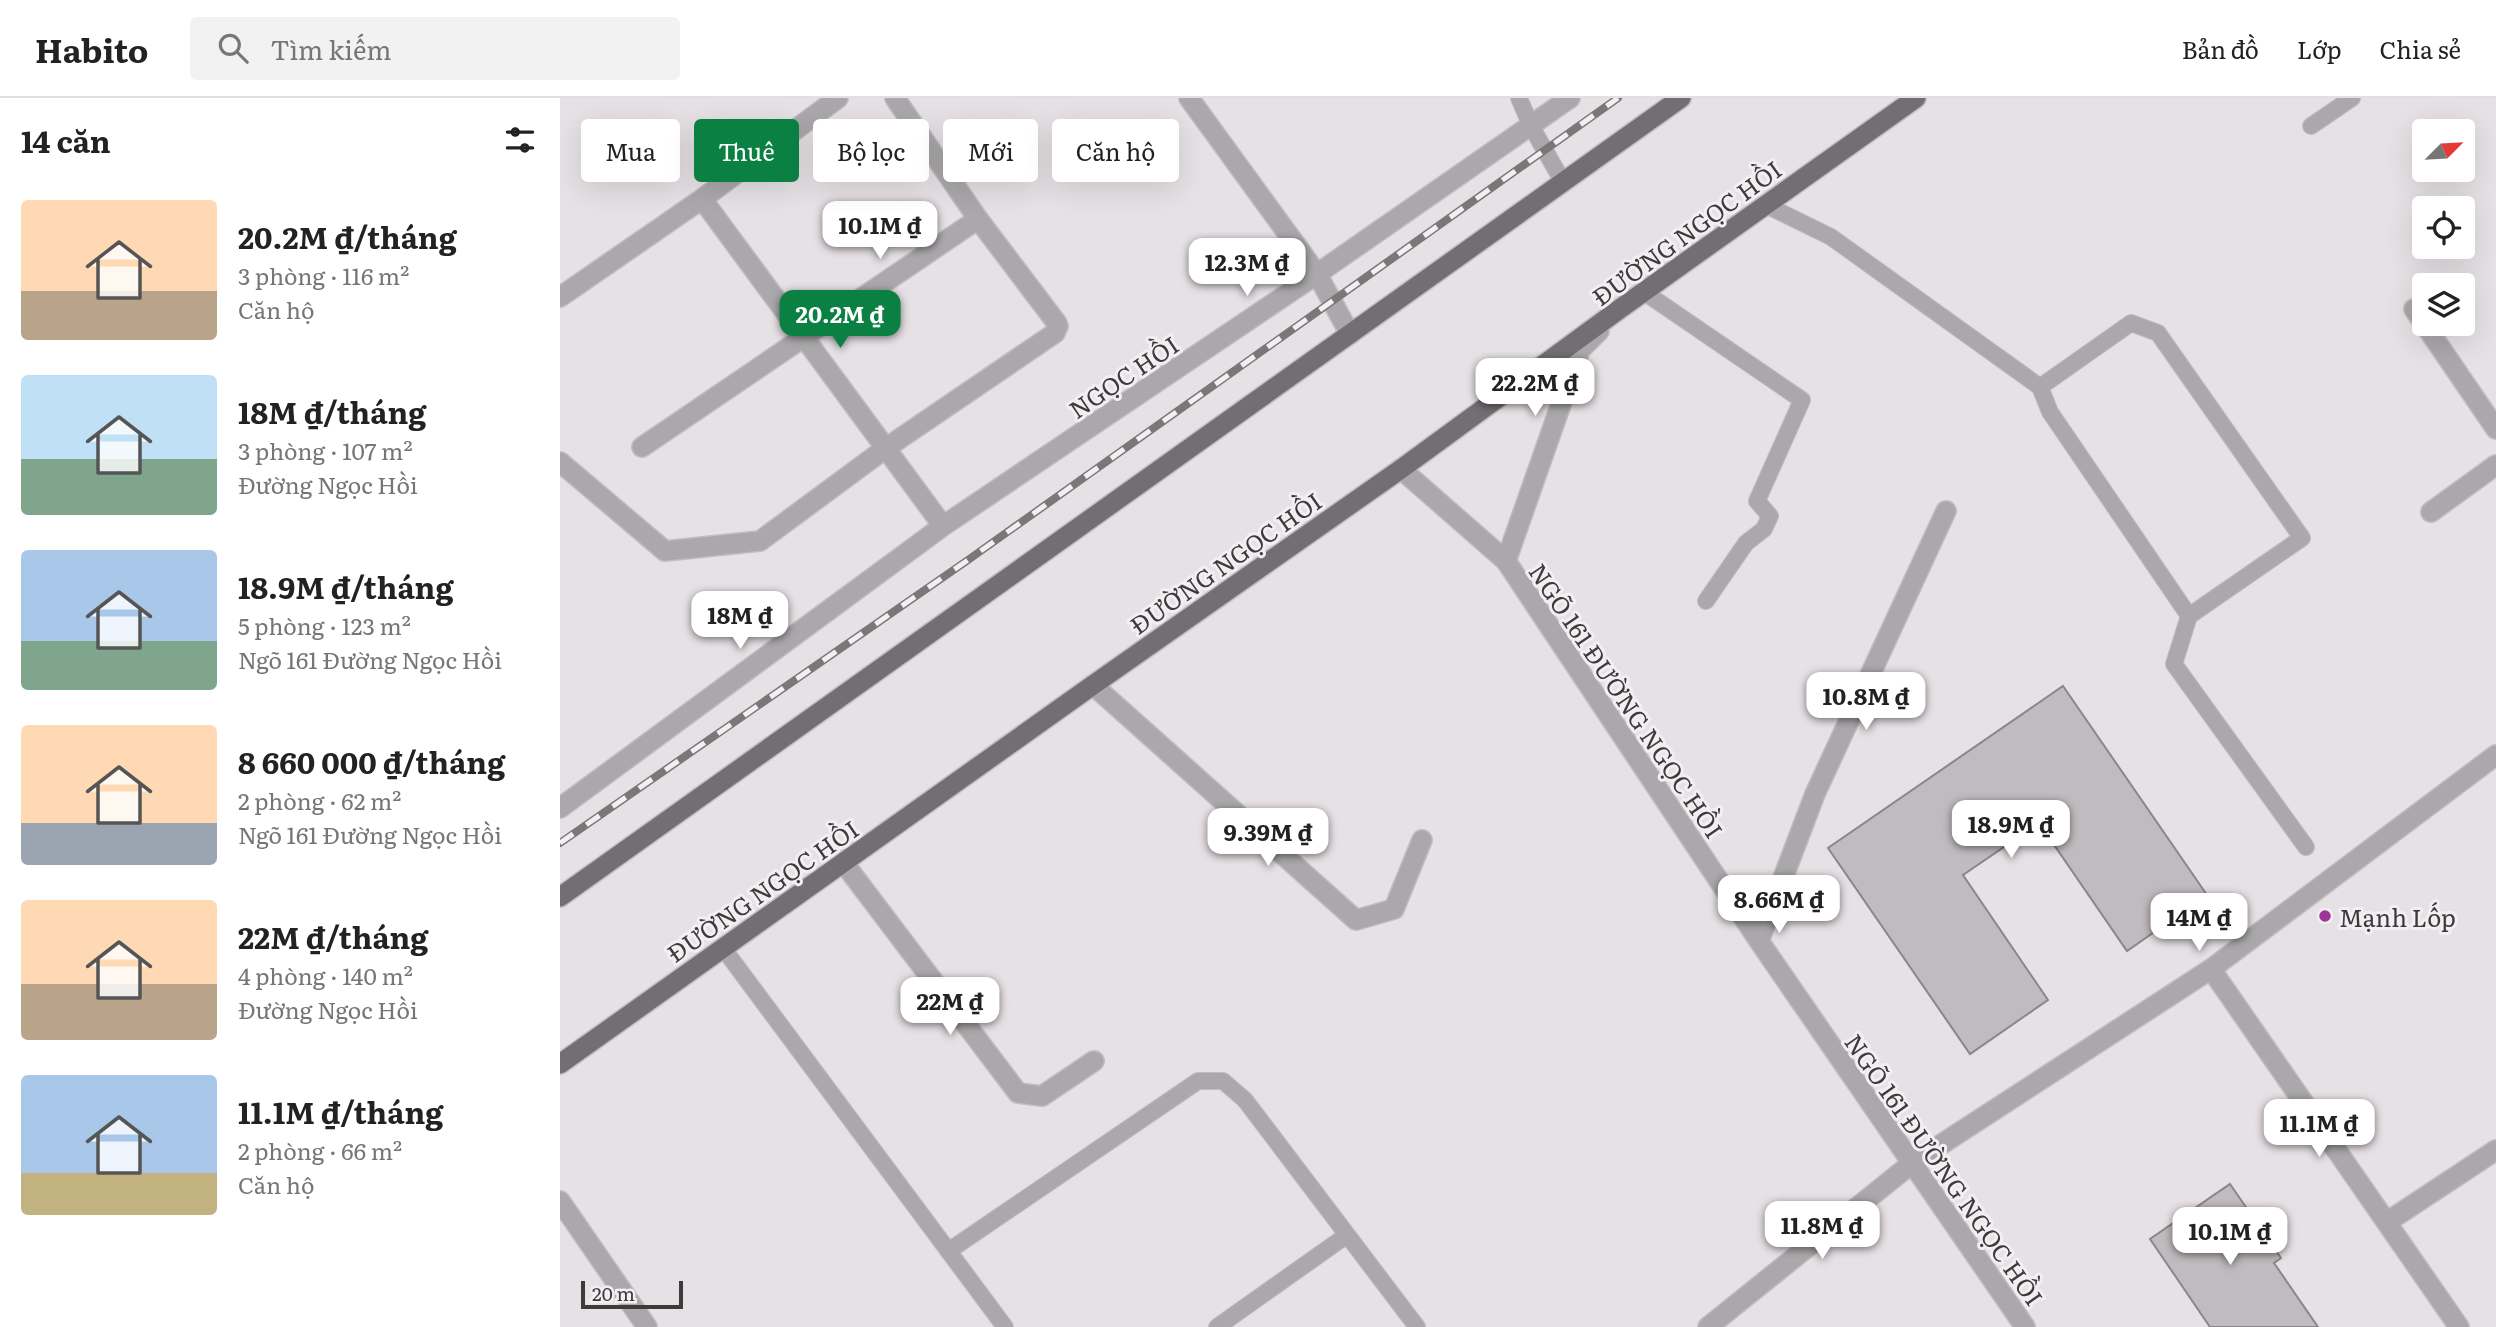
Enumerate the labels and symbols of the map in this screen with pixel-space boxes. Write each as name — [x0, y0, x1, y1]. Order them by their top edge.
north arrow — [2412, 119, 2474, 182]
street label: ĐƯỜNG NGỌC HỒI — [1583, 150, 1788, 313]
pin: 10.1M ₫ — [815, 202, 945, 261]
pin: 12.3M ₫ — [1182, 238, 1312, 298]
pin: 20.2M ₫ — [775, 290, 905, 350]
street label: NGỌC HỒI — [1060, 325, 1185, 426]
pin: 22.2M ₫ — [1470, 358, 1600, 418]
street label: ĐƯỜNG NGỌC HỒI — [1121, 482, 1328, 641]
street label: NGÕ 161 ĐƯỜNG NGỌC HỒI — [1522, 555, 1733, 845]
pin: 18M ₫ — [691, 592, 789, 651]
pin: 10.8M ₫ — [1801, 672, 1931, 732]
pin: 18.9M ₫ — [1946, 800, 2076, 860]
pin: 9.39M ₫ — [1203, 808, 1333, 868]
street label: ĐƯỜNG NGỌC HỒI — [658, 810, 865, 969]
pin: 8.66M ₫ — [1714, 876, 1844, 935]
pin: 14M ₫ — [2150, 894, 2248, 953]
place label: Mạnh Lốp — [2339, 899, 2456, 934]
marker: Mạnh Lốp — [2317, 908, 2333, 924]
pin: 22M ₫ — [901, 978, 999, 1037]
street label: NGÕ 161 ĐƯỜNG NGỌC HỒI — [1837, 1025, 2053, 1312]
pin: 11.1M ₫ — [2254, 1100, 2384, 1159]
pin: 11.8M ₫ — [1757, 1202, 1887, 1261]
pin: 10.1M ₫ — [2165, 1208, 2295, 1267]
scale bar — [581, 1278, 682, 1310]

